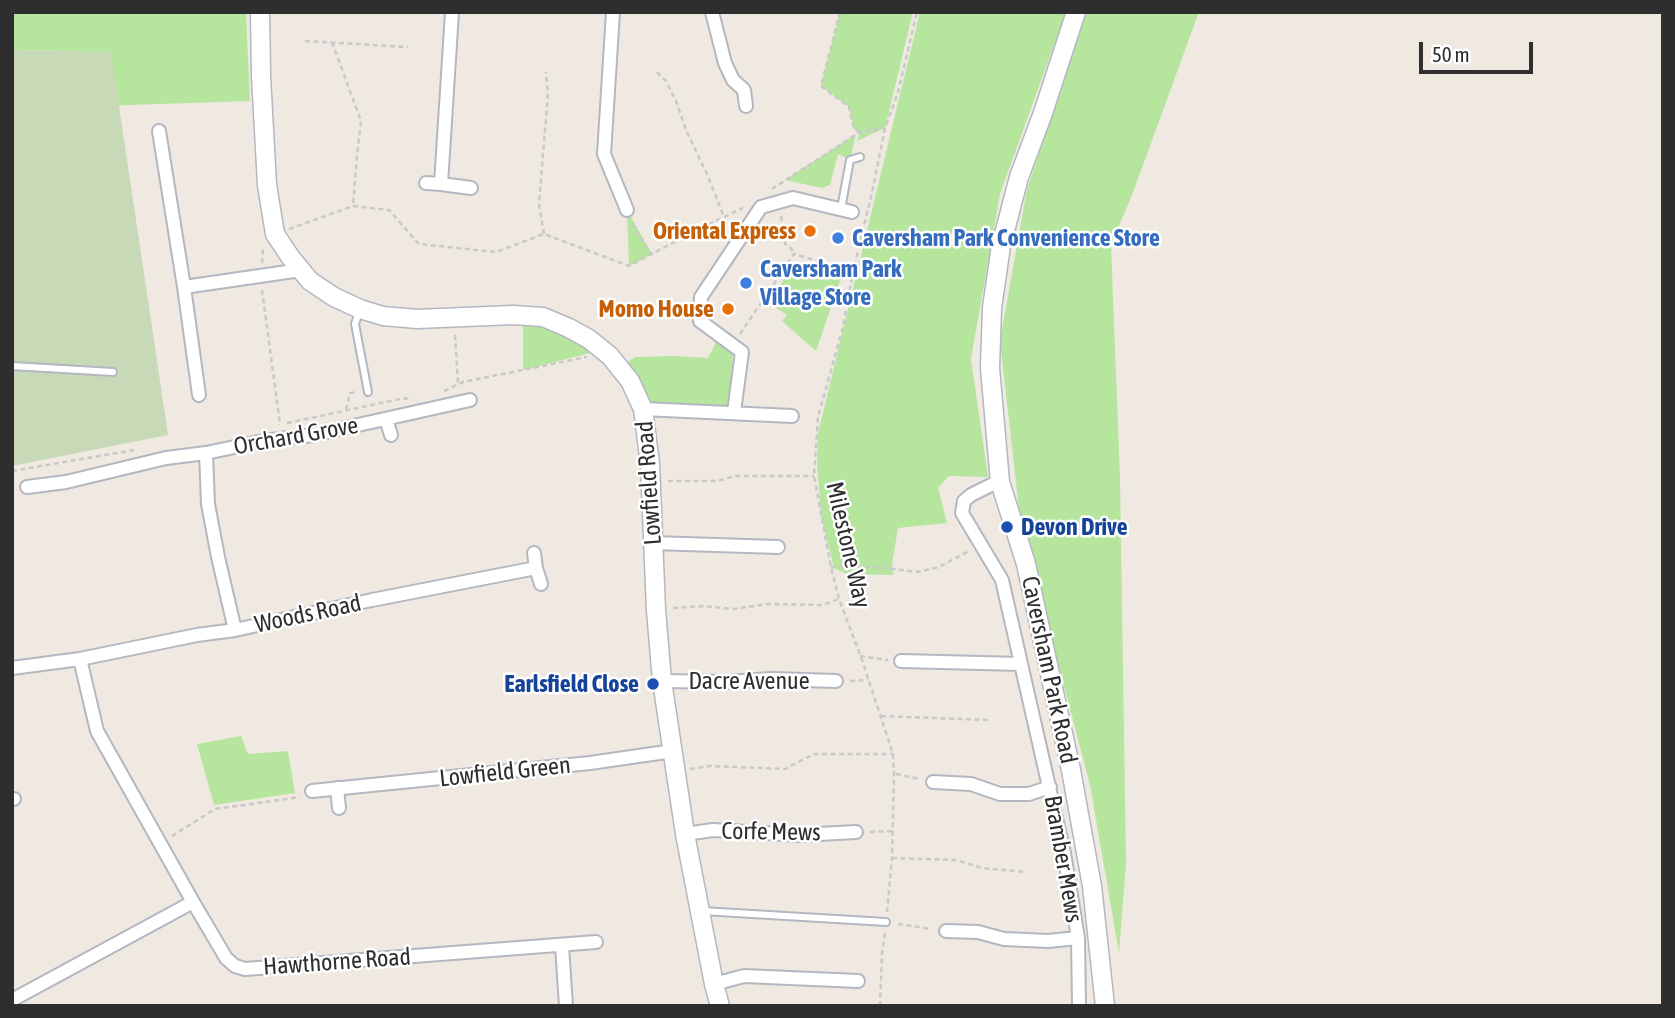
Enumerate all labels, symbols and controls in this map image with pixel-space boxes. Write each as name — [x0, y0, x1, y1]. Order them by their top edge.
scale bar — [1423, 28, 1537, 72]
text: 50 m — [1432, 42, 1470, 66]
place label: Oriental Express — [653, 217, 796, 245]
marker: Oriental Express — [802, 223, 818, 239]
place label: Caversham Park Convenience Store — [852, 224, 1160, 252]
marker: Caversham Park Convenience Store — [830, 230, 846, 246]
place label: Caversham Park Village Store — [760, 255, 902, 311]
marker: Caversham Park Village Store — [738, 275, 754, 291]
place label: Momo House — [599, 295, 714, 323]
marker: Momo House — [720, 301, 736, 317]
street label: Orchard Grove — [232, 411, 360, 461]
street label: Lowfield Road — [630, 420, 668, 546]
street label: Milestone Way — [820, 479, 876, 611]
place label: Devon Drive — [1021, 513, 1128, 541]
marker: Devon Drive — [999, 519, 1015, 535]
street label: Caversham Park Road — [1015, 574, 1083, 766]
street label: Woods Road — [252, 589, 364, 639]
street label: Dacre Avenue — [688, 667, 810, 695]
place label: Earlsfield Close — [504, 670, 639, 698]
marker: Earlsfield Close — [645, 676, 661, 692]
street label: Lowfield Green — [438, 751, 572, 793]
street label: Bramber Mews — [1038, 793, 1088, 925]
street label: Corfe Mews — [721, 817, 821, 847]
street label: Hawthorne Road — [262, 942, 412, 982]

